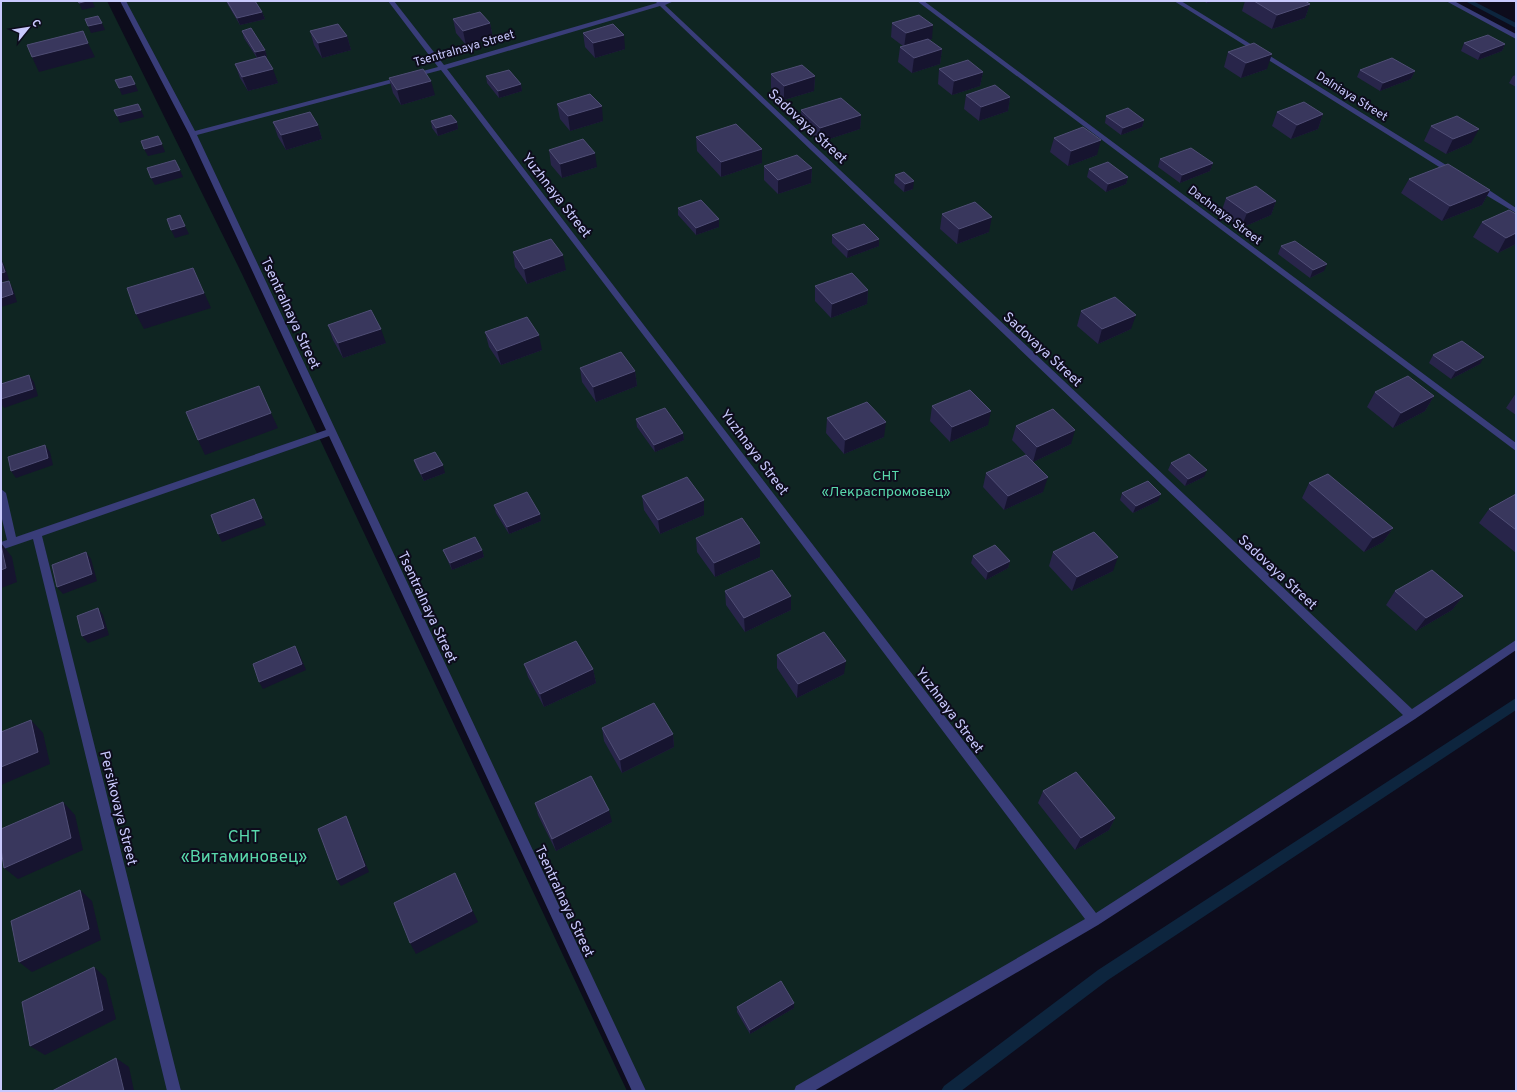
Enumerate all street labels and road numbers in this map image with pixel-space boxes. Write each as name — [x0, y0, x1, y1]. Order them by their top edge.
street label: Tsentralnaya Street — [412, 27, 517, 71]
street label: Dalniaya Street — [1313, 68, 1390, 125]
street label: Sadovaya Street — [764, 86, 850, 168]
street label: Yuzhnaya Street — [518, 150, 594, 242]
street label: Dachnaya Street — [1184, 183, 1265, 249]
street label: Tsentralnaya Street — [256, 255, 323, 372]
street label: Sadovaya Street — [999, 309, 1085, 391]
street label: Yuzhnaya Street — [716, 407, 791, 499]
street label: Sadovaya Street — [1234, 532, 1320, 614]
street label: Tsentralnaya Street — [393, 549, 460, 666]
street label: Yuzhnaya Street — [911, 665, 986, 757]
street label: Persikovaya Street — [95, 749, 140, 867]
street label: Tsentralnaya Street — [530, 843, 597, 960]

